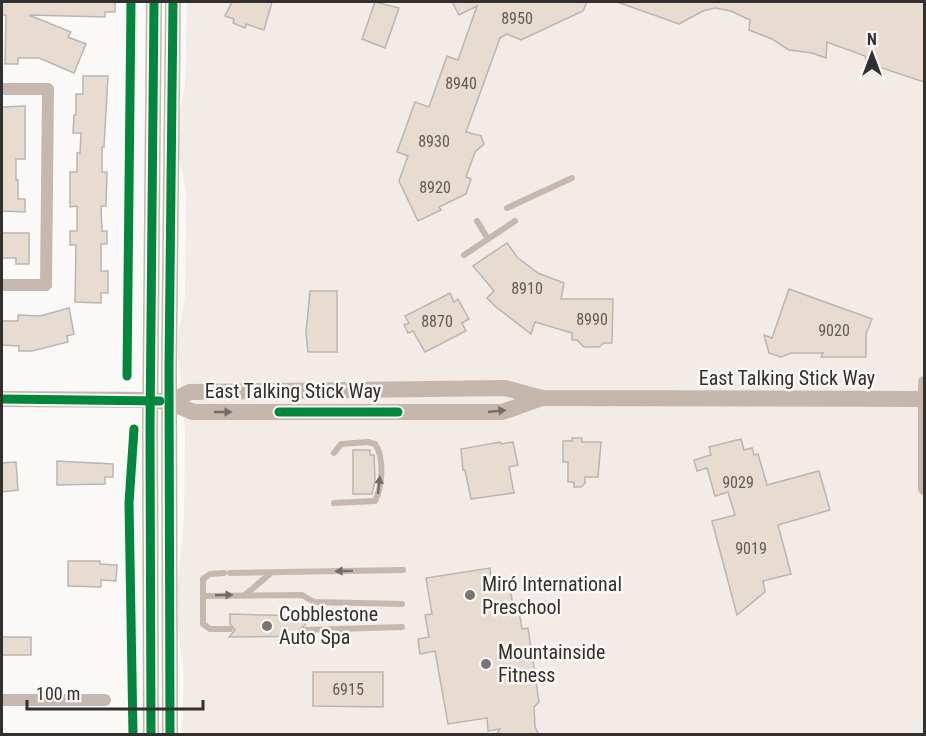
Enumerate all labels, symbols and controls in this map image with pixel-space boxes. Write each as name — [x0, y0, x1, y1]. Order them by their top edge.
house number: 8950 — [501, 9, 533, 28]
north arrow — [842, 24, 902, 84]
text: N — [867, 30, 877, 49]
house number: 8940 — [445, 74, 477, 93]
house number: 8930 — [418, 132, 450, 151]
house number: 8920 — [419, 178, 451, 197]
house number: 8910 — [511, 279, 543, 298]
house number: 8990 — [576, 310, 608, 329]
house number: 8870 — [421, 312, 453, 331]
house number: 9020 — [818, 321, 850, 340]
street label: East Talking Stick Way — [699, 366, 875, 390]
street label: East Talking Stick Way — [205, 379, 381, 403]
one-way arrow — [488, 406, 507, 416]
one-way arrow — [213, 407, 232, 417]
house number: 9029 — [722, 473, 754, 492]
one-way arrow — [374, 475, 384, 494]
house number: 9019 — [735, 539, 767, 558]
one-way arrow — [335, 566, 354, 576]
place label: Miró International Preschool — [482, 572, 622, 619]
marker: Miró International Preschool — [463, 588, 477, 602]
one-way arrow — [215, 591, 234, 600]
place label: Cobblestone Auto Spa — [279, 602, 378, 649]
marker: Cobblestone Auto Spa — [260, 619, 274, 633]
place label: Mountainside Fitness — [498, 640, 605, 687]
marker: Mountainside Fitness — [479, 657, 493, 671]
scale bar — [27, 673, 202, 711]
house number: 6915 — [332, 680, 364, 699]
text: 100 m — [36, 683, 80, 704]

